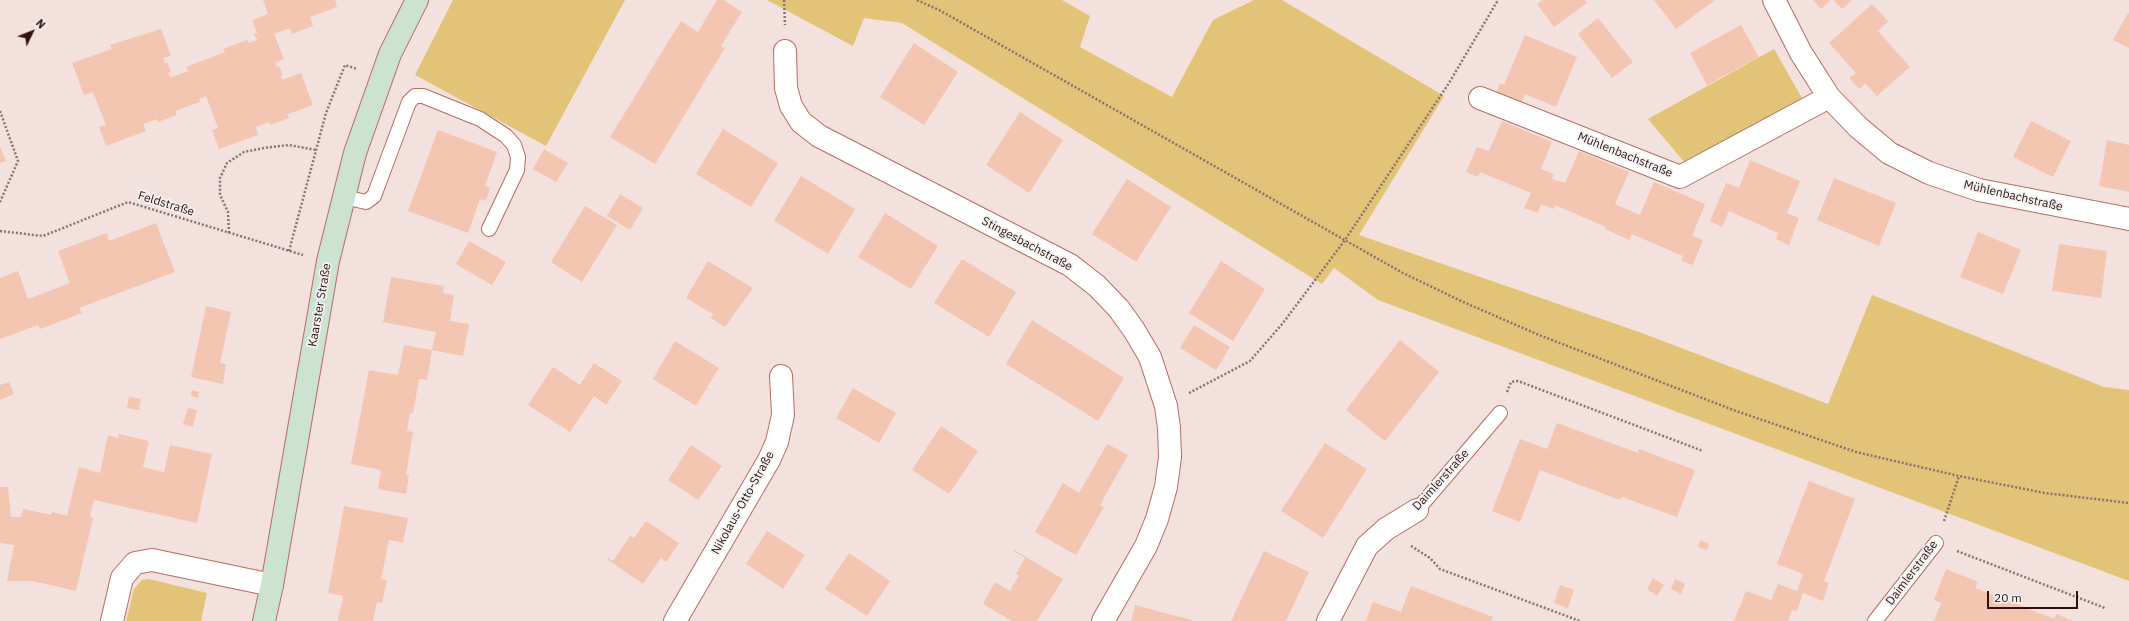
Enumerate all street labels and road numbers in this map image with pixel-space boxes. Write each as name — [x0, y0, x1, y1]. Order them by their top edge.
street label: Mühlenbachstraße — [1575, 129, 1675, 181]
street label: Mühlenbachstraße — [1962, 178, 2064, 214]
street label: Feldstraße — [136, 189, 196, 219]
street label: Stingesbachstraße — [979, 214, 1075, 274]
street label: Kaarster Straße — [306, 262, 334, 348]
street label: Daimlerstraße — [1410, 446, 1472, 514]
street label: Nikolaus-Otto-Straße — [709, 449, 777, 557]
street label: Daimlerstraße — [1883, 538, 1941, 608]

